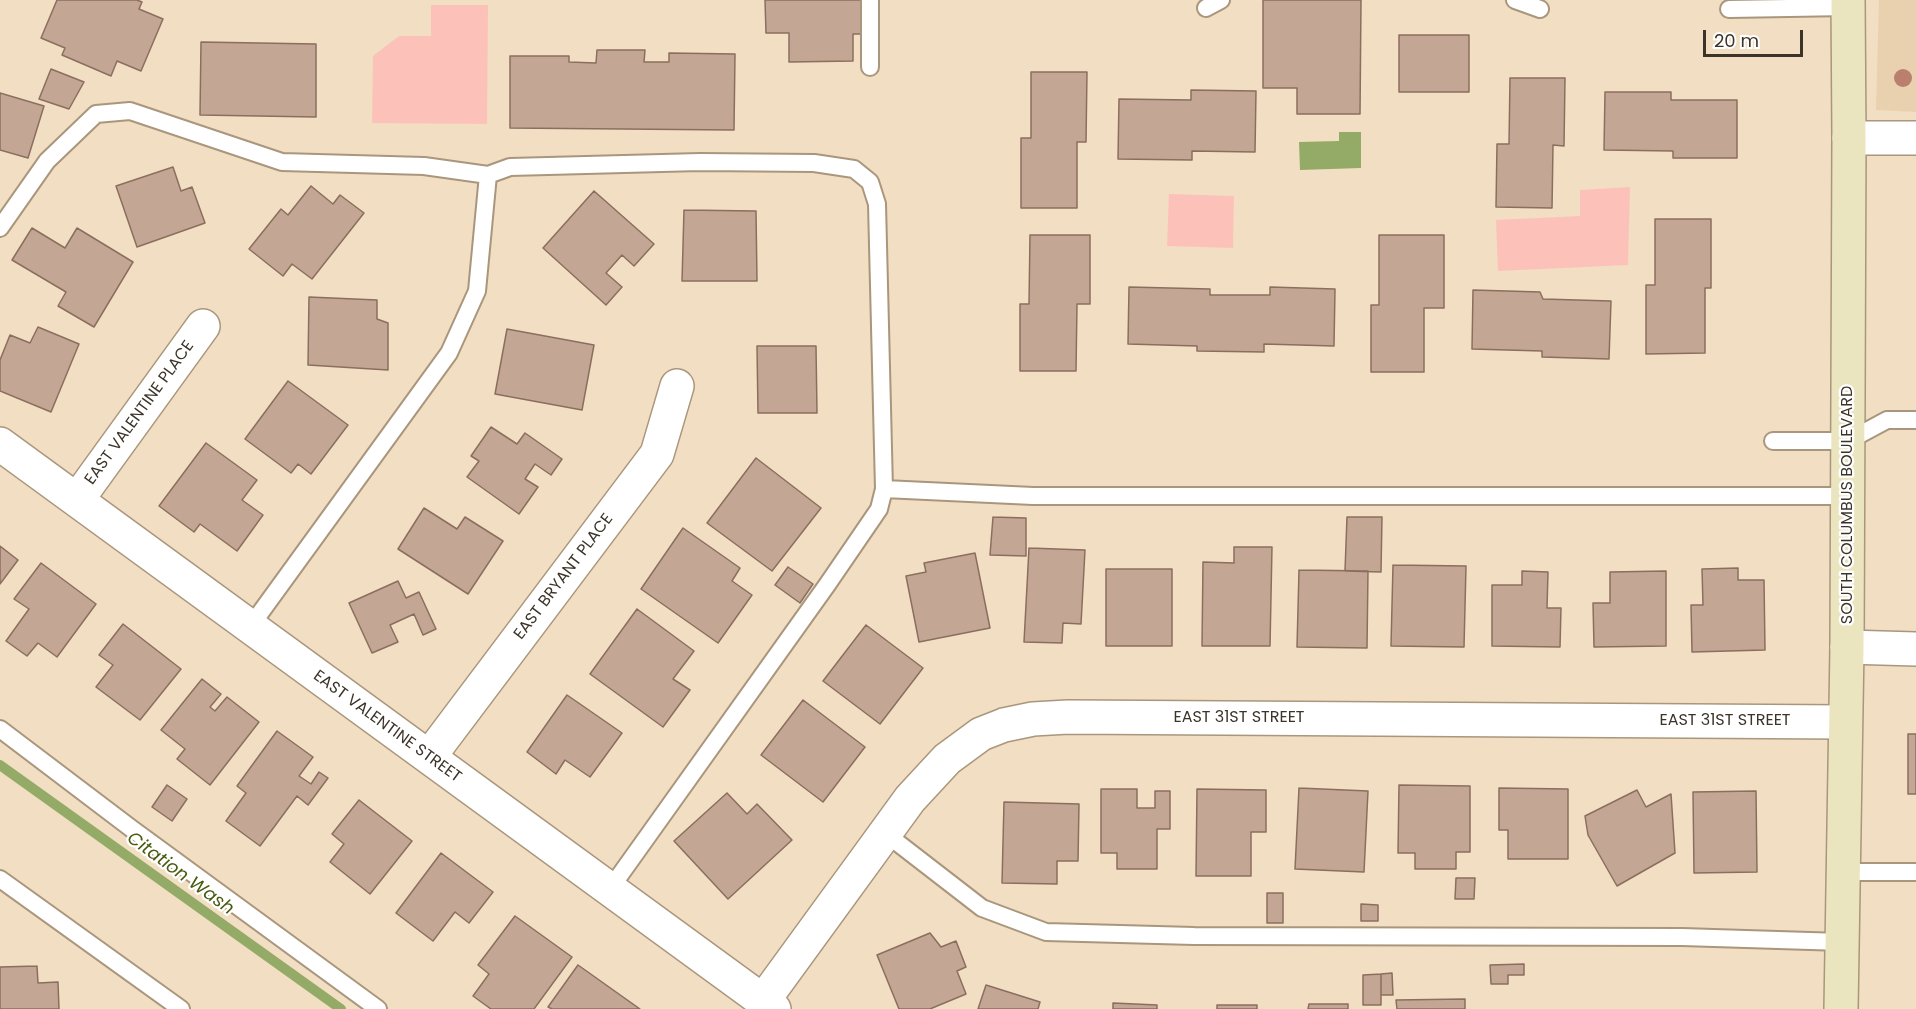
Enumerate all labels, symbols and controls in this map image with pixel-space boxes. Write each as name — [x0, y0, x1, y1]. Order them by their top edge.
scale bar — [1706, 18, 1806, 56]
text: 20 m — [1714, 28, 1759, 53]
street label: EAST VALENTINE PLACE — [81, 337, 199, 489]
street label: SOUTH COLUMBUS BOULEVARD — [1838, 386, 1858, 624]
street label: EAST BRYANT PLACE — [510, 510, 618, 644]
street label: EAST VALENTINE STREET — [309, 667, 465, 787]
street label: EAST 31ST STREET — [1173, 708, 1305, 728]
street label: EAST 31ST STREET — [1659, 711, 1791, 731]
water label: Citation Wash — [122, 828, 238, 920]

